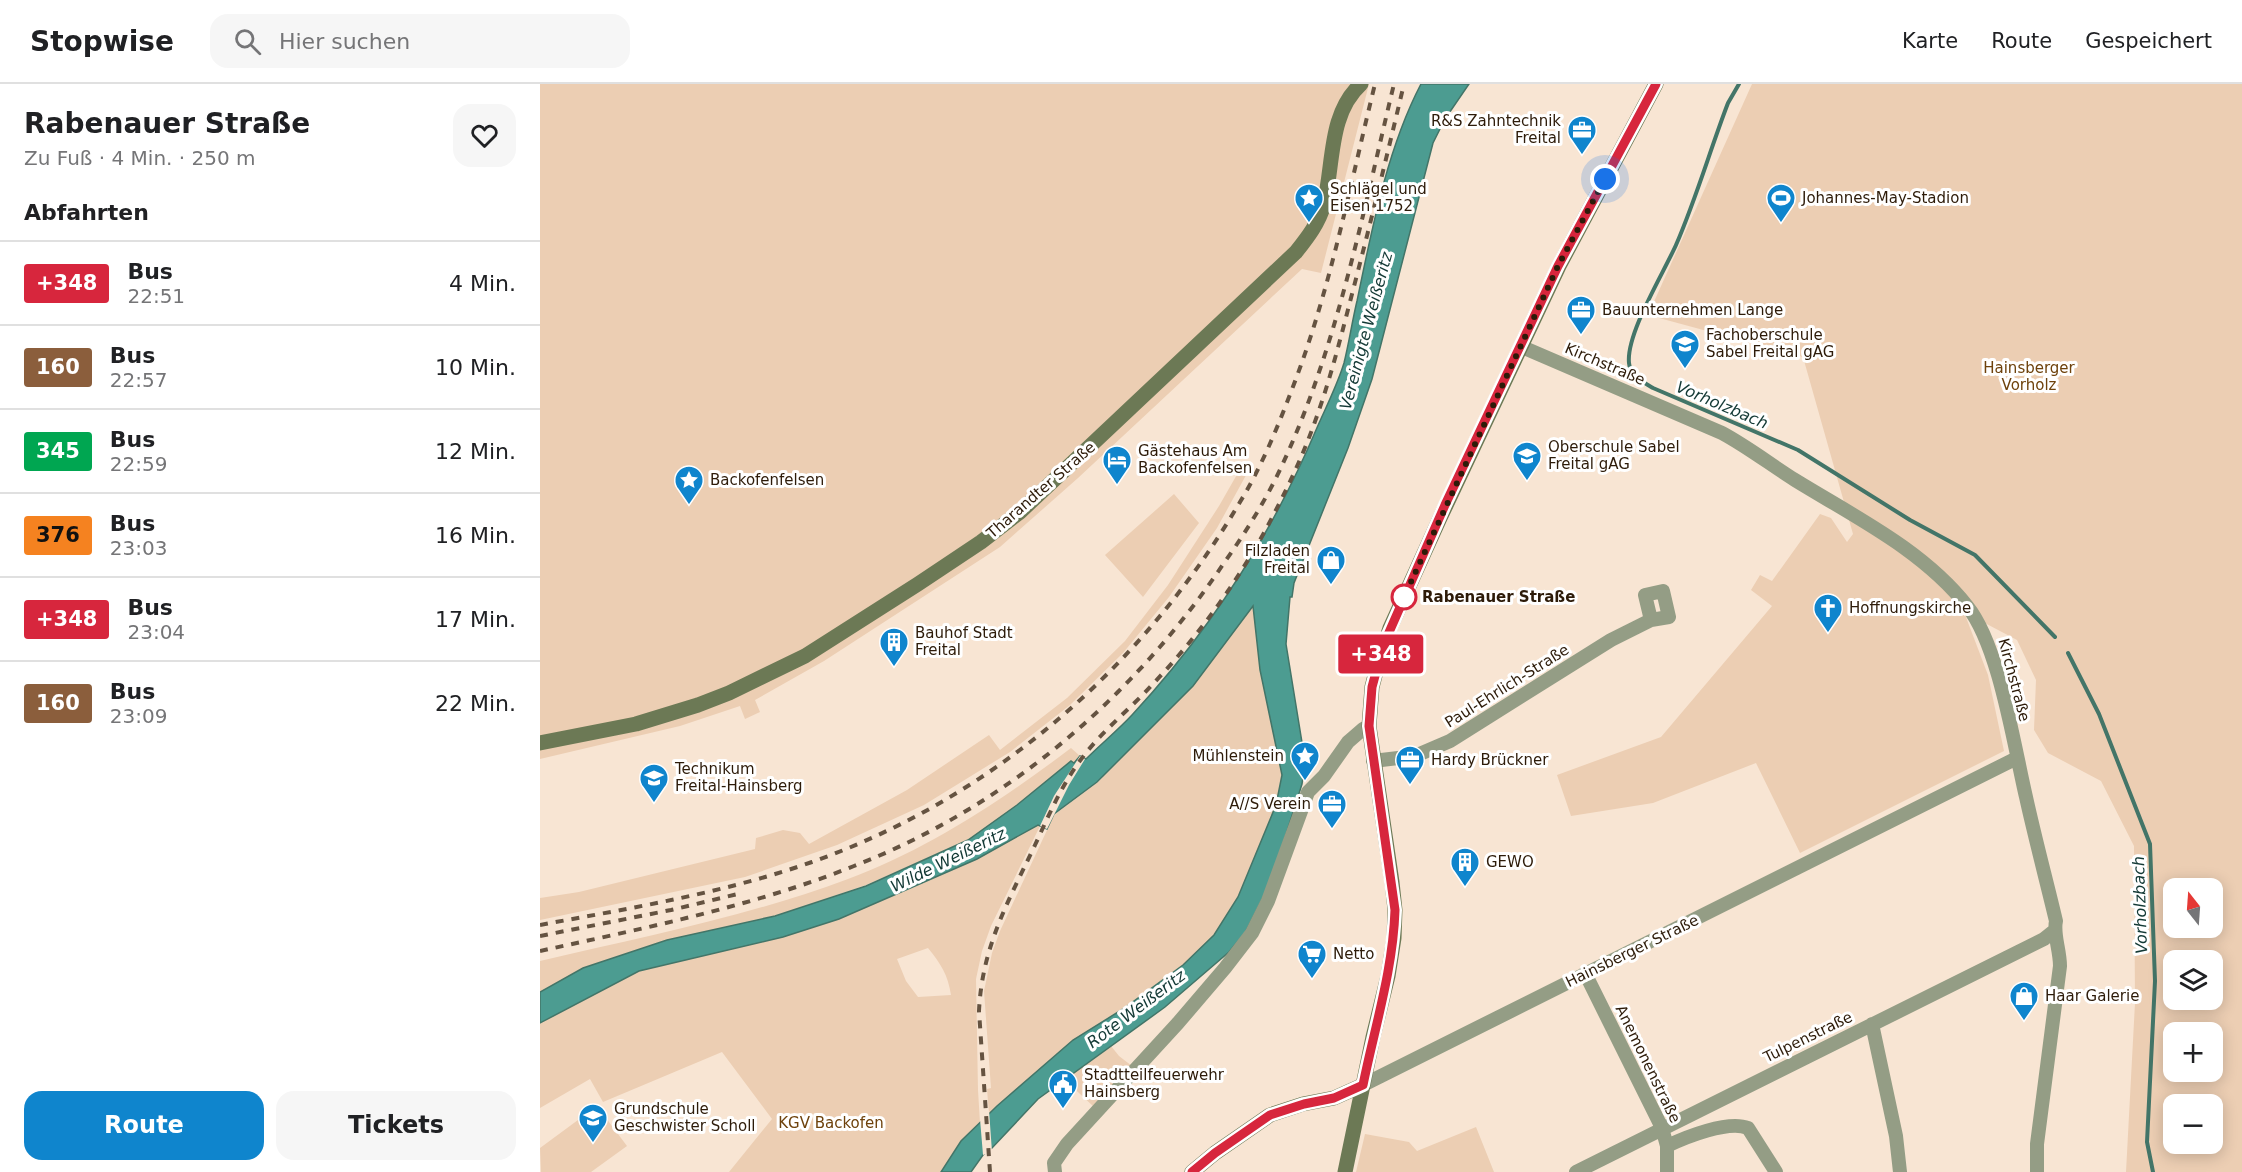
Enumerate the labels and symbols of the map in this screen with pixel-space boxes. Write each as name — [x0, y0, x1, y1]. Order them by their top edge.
place label: R&S Zahntechnik Freital — [1431, 112, 1561, 147]
office icon: R&S Zahntechnik Freital — [1566, 114, 1598, 156]
your location — [1590, 164, 1620, 194]
place label: Schlägel und Eisen 1752 — [1330, 180, 1427, 215]
place icon: Schlägel und Eisen 1752 — [1293, 182, 1325, 224]
sports icon: Johannes-May-Stadion — [1765, 182, 1797, 224]
place label: Johannes-May-Stadion — [1801, 189, 1969, 207]
water label: Vereinigte Weißeritz — [1336, 250, 1396, 412]
office icon: Bauunternehmen Lange — [1565, 294, 1597, 336]
place label: Bauunternehmen Lange — [1602, 301, 1783, 319]
place label: Fachoberschule Sabel Freital gAG — [1706, 326, 1834, 361]
school or university icon: Fachoberschule Sabel Freital gAG — [1669, 328, 1701, 370]
street label: Kirchstraße — [1562, 339, 1648, 389]
park label: Hainsberger Vorholz — [1983, 359, 2076, 394]
water label: Vorholzbach — [1673, 377, 1771, 433]
street label: Tharandter Straße — [982, 438, 1099, 543]
place label: Oberschule Sabel Freital gAG — [1548, 438, 1680, 473]
school or university icon: Oberschule Sabel Freital gAG — [1511, 440, 1543, 482]
place label: Gästehaus Am Backofenfelsen — [1138, 442, 1252, 477]
hotel icon: Gästehaus Am Backofenfelsen — [1101, 444, 1133, 486]
place icon: Backofenfelsen — [673, 464, 705, 506]
place label: Backofenfelsen — [710, 471, 824, 489]
place label: Filzladen Freital — [1245, 542, 1310, 577]
shop icon: Filzladen Freital — [1315, 544, 1347, 586]
marker: Rabenauer Straße — [1391, 584, 1417, 610]
place label: Rabenauer Straße — [1422, 588, 1575, 606]
church icon: Hoffnungskirche — [1812, 592, 1844, 634]
place label: Hoffnungskirche — [1849, 599, 1971, 617]
place label: Bauhof Stadt Freital — [915, 624, 1013, 659]
building icon: Bauhof Stadt Freital — [878, 626, 910, 668]
line badge: +348 — [1339, 634, 1423, 674]
street label: Kirchstraße — [1994, 636, 2034, 724]
street label: Paul-Ehrlich-Straße — [1442, 641, 1572, 731]
place icon: Mühlenstein — [1289, 740, 1321, 782]
office icon: Hardy Brückner — [1394, 744, 1426, 786]
place label: Mühlenstein — [1193, 747, 1284, 765]
place label: Hardy Brückner — [1431, 751, 1549, 769]
place label: Technikum Freital-Hainsberg — [674, 760, 803, 795]
school or university icon: Technikum Freital-Hainsberg — [638, 762, 670, 804]
office icon: A//S Verein — [1316, 788, 1348, 830]
place label: A//S Verein — [1229, 795, 1311, 813]
water label: Wilde Weißeritz — [887, 824, 1009, 896]
building icon: GEWO — [1449, 846, 1481, 888]
place label: GEWO — [1486, 853, 1534, 871]
water label: Vorholzbach — [2129, 856, 2151, 954]
north arrow — [2163, 878, 2223, 938]
street label: Hainsberger Straße — [1563, 911, 1701, 991]
supermarket icon: Netto — [1296, 938, 1328, 980]
place label: Netto — [1333, 945, 1374, 963]
water label: Rote Weißeritz — [1083, 966, 1189, 1052]
shop icon: Haar Galerie — [2008, 980, 2040, 1022]
place label: Haar Galerie — [2045, 987, 2139, 1005]
street label: Anemonenstraße — [1612, 1002, 1684, 1126]
street label: Tulpenstraße — [1760, 1008, 1855, 1067]
place label: Stadtteilfeuerwehr Hainsberg — [1084, 1066, 1225, 1101]
public building icon: Stadtteilfeuerwehr Hainsberg — [1047, 1068, 1079, 1110]
place label: Grundschule Geschwister Scholl — [614, 1100, 756, 1135]
school or university icon: Grundschule Geschwister Scholl — [577, 1102, 609, 1144]
park label: KGV Backofen — [778, 1114, 884, 1132]

